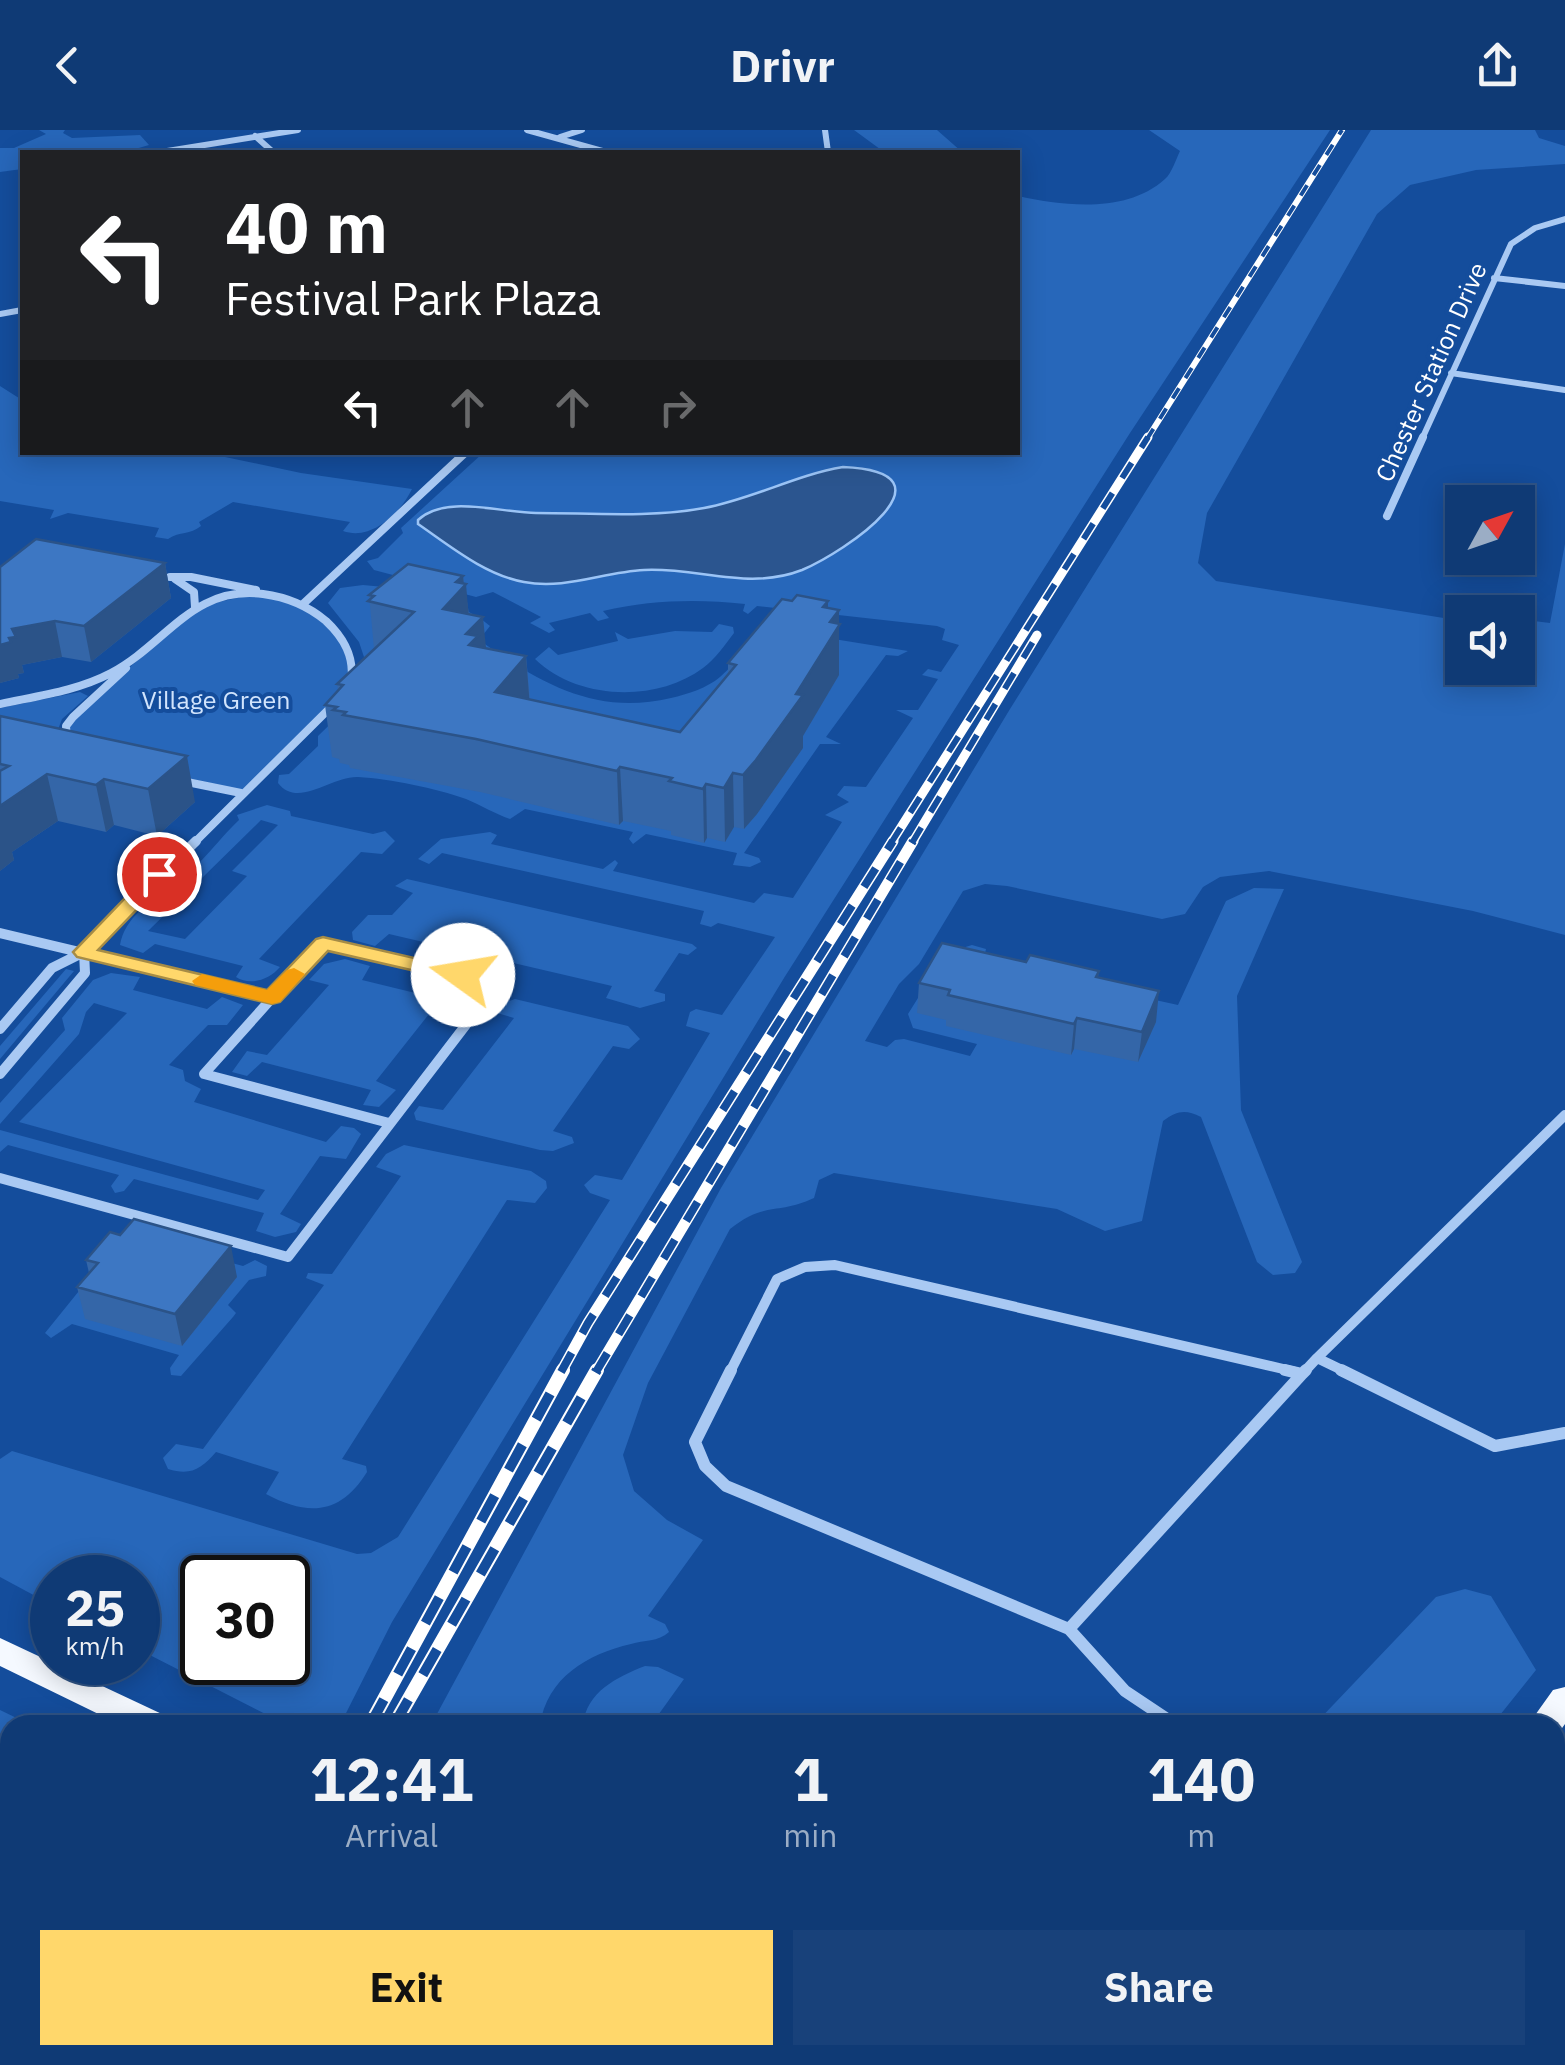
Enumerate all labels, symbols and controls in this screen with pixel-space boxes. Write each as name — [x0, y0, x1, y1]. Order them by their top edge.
text: Drivr — [730, 36, 835, 94]
icon: back — [40, 38, 95, 93]
icon: share — [1470, 38, 1525, 93]
text: 40 m — [225, 181, 388, 272]
icon: left — [60, 190, 190, 320]
street label: Chester Station Drive — [1367, 257, 1494, 487]
text: Festival Park Plaza — [225, 269, 601, 327]
icon: left — [335, 380, 390, 435]
icon: ahead — [440, 380, 495, 435]
icon: ahead — [545, 380, 600, 435]
icon: right — [650, 380, 705, 435]
north arrow — [1445, 485, 1535, 575]
map controls — [1445, 485, 1535, 685]
button: sound — [1445, 595, 1535, 685]
park label: Village Green — [141, 683, 291, 716]
pin — [117, 832, 202, 917]
icon: arrive — [132, 847, 187, 902]
position arrow — [411, 923, 515, 1027]
speed limit sign: 30 — [180, 1555, 310, 1685]
text: 25 — [65, 1575, 125, 1640]
text: km/h — [66, 1629, 124, 1662]
text: 12:41 — [310, 1739, 474, 1818]
text: 1 — [792, 1739, 828, 1818]
text: 140 — [1147, 1739, 1255, 1818]
text: Arrival — [345, 1814, 438, 1856]
text: min — [783, 1814, 837, 1856]
text: m — [1187, 1814, 1215, 1856]
button: Exit — [40, 1930, 773, 2045]
button: Share — [793, 1930, 1525, 2045]

